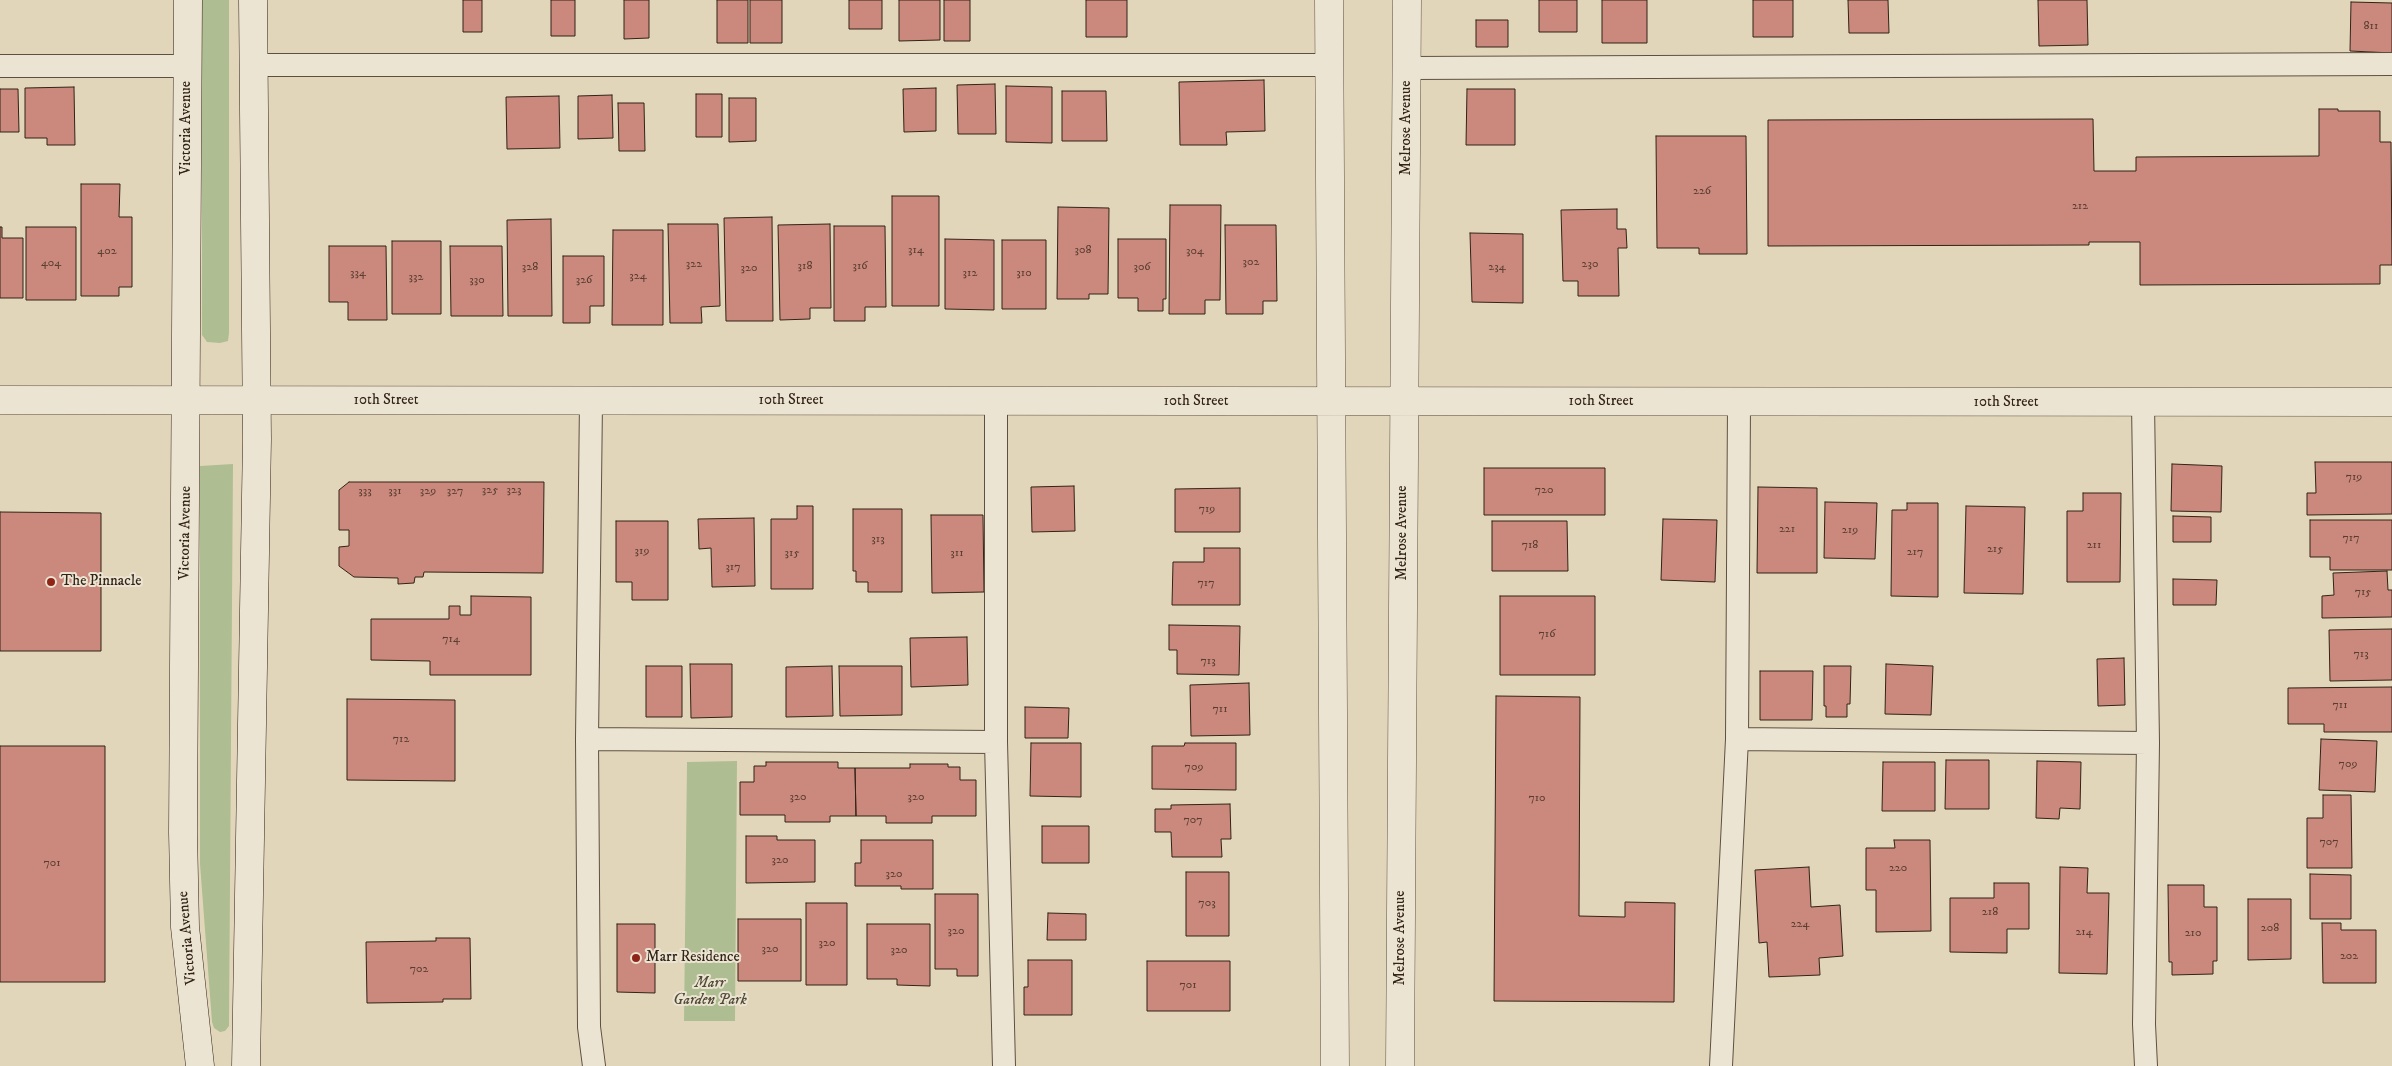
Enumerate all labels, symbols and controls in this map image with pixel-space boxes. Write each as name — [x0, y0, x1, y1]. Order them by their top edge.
house number: 811 — [2364, 20, 2378, 34]
street label: Victoria Avenue — [178, 81, 196, 175]
street label: Melrose Avenue — [1398, 81, 1416, 175]
house number: 226 — [1693, 185, 1711, 199]
house number: 212 — [2072, 200, 2088, 214]
house number: 314 — [908, 244, 924, 258]
house number: 308 — [1075, 244, 1091, 258]
house number: 402 — [97, 245, 117, 259]
house number: 304 — [1186, 245, 1204, 259]
house number: 302 — [1243, 256, 1259, 270]
house number: 404 — [41, 257, 61, 271]
house number: 322 — [686, 258, 702, 272]
house number: 230 — [1582, 258, 1598, 272]
house number: 318 — [798, 260, 812, 274]
house number: 316 — [852, 260, 868, 274]
house number: 328 — [522, 261, 538, 275]
house number: 306 — [1133, 261, 1151, 275]
house number: 234 — [1488, 261, 1506, 275]
house number: 320 — [741, 262, 757, 276]
house number: 334 — [350, 267, 366, 281]
house number: 312 — [963, 267, 977, 281]
house number: 310 — [1016, 267, 1032, 281]
house number: 324 — [629, 270, 647, 284]
house number: 332 — [409, 271, 423, 285]
house number: 330 — [469, 274, 485, 288]
house number: 326 — [576, 274, 592, 288]
street label: 10th Street — [354, 392, 418, 410]
street label: 10th Street — [759, 392, 823, 410]
street label: 10th Street — [1164, 393, 1228, 411]
street label: 10th Street — [1569, 393, 1633, 411]
street label: 10th Street — [1974, 394, 2038, 412]
house number: 719 — [2346, 471, 2362, 485]
house number: 325 — [482, 484, 498, 498]
house number: 323 — [507, 484, 521, 498]
house number: 720 — [1535, 484, 1553, 498]
house number: 333 — [358, 485, 372, 499]
house number: 331 — [388, 485, 402, 499]
house number: 329 — [420, 485, 436, 499]
house number: 327 — [447, 485, 463, 499]
street label: Victoria Avenue — [176, 486, 196, 580]
street label: Melrose Avenue — [1394, 486, 1412, 580]
house number: 719 — [1199, 503, 1215, 517]
house number: 221 — [1779, 523, 1795, 537]
house number: 219 — [1842, 524, 1858, 538]
house number: 717 — [2342, 532, 2360, 546]
house number: 313 — [871, 533, 885, 547]
house number: 718 — [1522, 539, 1538, 553]
house number: 211 — [2087, 539, 2101, 553]
house number: 215 — [1987, 543, 2003, 557]
house number: 319 — [635, 545, 649, 559]
house number: 217 — [1907, 546, 1923, 560]
house number: 315 — [785, 547, 799, 561]
house number: 311 — [950, 547, 964, 561]
house number: 317 — [725, 561, 741, 575]
place label: The Pinnacle — [61, 573, 141, 591]
marker: The Pinnacle — [45, 576, 57, 588]
house number: 717 — [1197, 577, 1215, 591]
house number: 715 — [2355, 586, 2371, 600]
house number: 716 — [1539, 628, 1555, 642]
house number: 714 — [442, 633, 460, 647]
house number: 713 — [2353, 648, 2369, 662]
house number: 713 — [1200, 655, 1216, 669]
house number: 711 — [2332, 699, 2348, 713]
house number: 711 — [1212, 703, 1228, 717]
house number: 712 — [393, 733, 409, 747]
house number: 709 — [2339, 758, 2357, 772]
house number: 709 — [1185, 761, 1203, 775]
house number: 320 — [790, 791, 806, 805]
house number: 320 — [908, 791, 924, 805]
house number: 710 — [1528, 792, 1546, 806]
house number: 707 — [1183, 814, 1203, 828]
house number: 707 — [2319, 836, 2339, 850]
house number: 320 — [772, 854, 788, 868]
house number: 701 — [43, 857, 61, 871]
house number: 220 — [1889, 862, 1907, 876]
house number: 320 — [886, 868, 902, 882]
street label: Victoria Avenue — [175, 890, 201, 986]
street label: Melrose Avenue — [1392, 891, 1410, 985]
house number: 703 — [1198, 897, 1216, 911]
house number: 218 — [1982, 906, 1998, 920]
house number: 224 — [1791, 918, 1809, 932]
house number: 208 — [2261, 922, 2279, 936]
house number: 320 — [948, 925, 964, 939]
house number: 214 — [2075, 926, 2093, 940]
house number: 210 — [2185, 927, 2201, 941]
house number: 320 — [819, 937, 835, 951]
house number: 320 — [762, 943, 778, 957]
house number: 320 — [891, 944, 907, 958]
place label: Marr Residence — [646, 949, 740, 967]
house number: 202 — [2340, 950, 2358, 964]
marker: Marr Residence — [630, 952, 642, 964]
house number: 702 — [410, 963, 428, 977]
park label: Marr Garden Park — [673, 975, 747, 1010]
house number: 701 — [1179, 979, 1197, 993]

